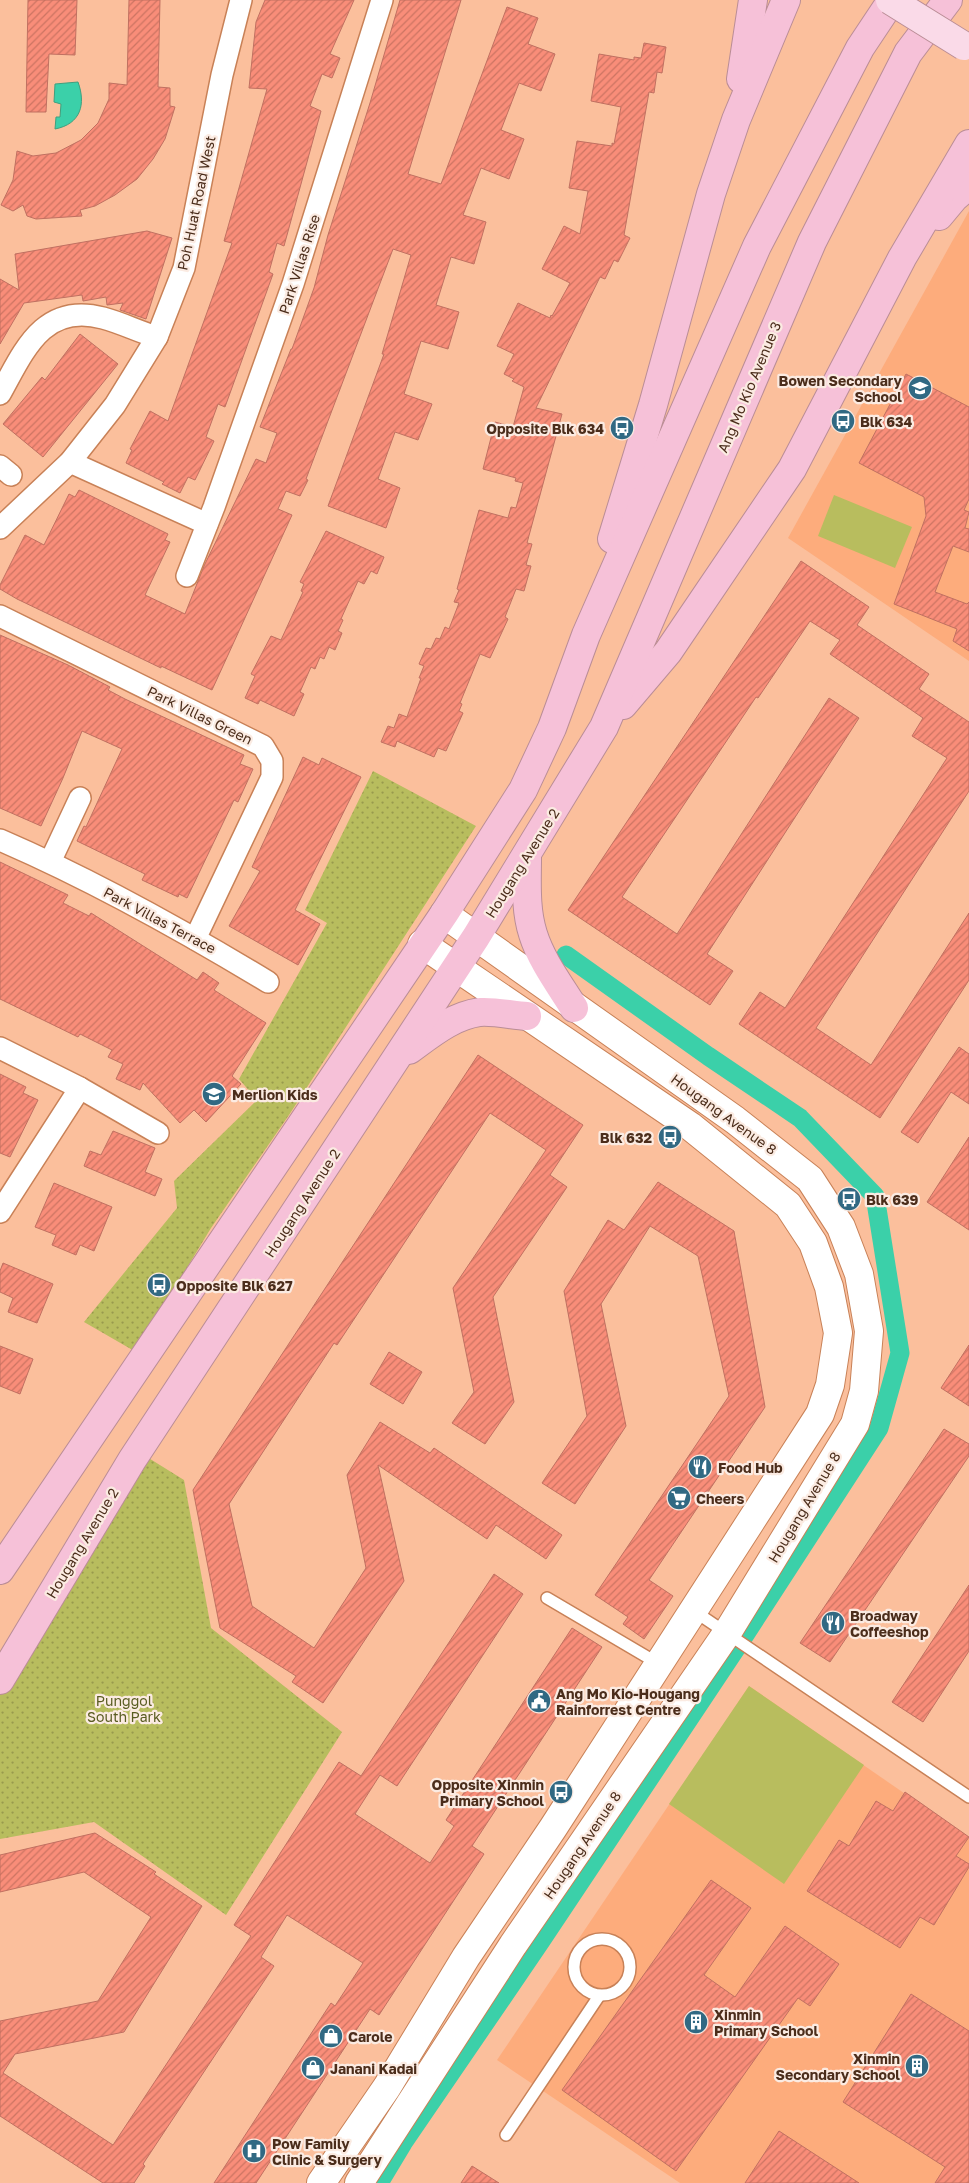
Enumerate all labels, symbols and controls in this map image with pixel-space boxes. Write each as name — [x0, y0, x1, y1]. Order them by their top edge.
street label: Poh Huat Road West — [173, 134, 219, 272]
street label: Park Villas Rise — [275, 212, 323, 316]
street label: Ang Mo Kio Avenue 3 — [714, 319, 784, 455]
place label: Bowen Secondary School — [779, 372, 903, 405]
school or university icon: Bowen Secondary School — [907, 375, 933, 401]
bus stop icon: Blk 634 — [830, 408, 856, 434]
place label: Blk 634 — [860, 413, 913, 430]
bus stop icon: Opposite Blk 634 — [609, 415, 635, 441]
place label: Opposite Blk 634 — [486, 420, 604, 437]
street label: Park Villas Green — [145, 682, 255, 748]
street label: Hougang Avenue 2 — [481, 805, 563, 921]
street label: Park Villas Terrace — [101, 883, 219, 957]
street label: Hougang Avenue 8 — [668, 1070, 780, 1158]
school or university icon: Merlion Kids — [201, 1081, 227, 1107]
place label: Merlion Kids — [232, 1086, 318, 1103]
bus stop icon: Blk 632 — [657, 1124, 683, 1150]
place label: Blk 632 — [600, 1129, 652, 1146]
street label: Hougang Avenue 2 — [261, 1146, 343, 1260]
bus stop icon: Blk 639 — [836, 1186, 862, 1212]
place label: Blk 639 — [866, 1191, 919, 1208]
bus stop icon: Opposite Blk 627 — [146, 1272, 172, 1298]
place label: Opposite Blk 627 — [176, 1277, 293, 1294]
street label: Hougang Avenue 8 — [764, 1449, 844, 1565]
restaurant icon: Food Hub — [687, 1454, 713, 1480]
place label: Food Hub — [718, 1459, 783, 1476]
street label: Hougang Avenue 2 — [42, 1485, 122, 1601]
supermarket icon: Cheers — [666, 1485, 692, 1511]
place label: Cheers — [696, 1490, 744, 1507]
place label: Broadway Coffeeshop — [850, 1607, 929, 1640]
restaurant icon: Broadway Coffeeshop — [820, 1610, 846, 1636]
place label: Ang Mo Kio-Hougang Rainforrest Centre — [556, 1685, 700, 1718]
public building icon: Ang Mo Kio-Hougang Rainforrest Centre — [526, 1688, 552, 1714]
park label: Punggol South Park — [87, 1692, 161, 1725]
place label: Opposite Xinmin Primary School — [432, 1776, 544, 1809]
bus stop icon: Opposite Xinmin Primary School — [548, 1779, 574, 1805]
street label: Hougang Avenue 8 — [540, 1788, 624, 1902]
place label: Xinmin Primary School — [714, 2006, 818, 2039]
building icon: Xinmin Primary School — [683, 2009, 709, 2035]
shop icon: Carole — [318, 2023, 344, 2049]
place label: Carole — [348, 2028, 393, 2045]
place label: Xinmin Secondary School — [776, 2050, 900, 2083]
building icon: Xinmin Secondary School — [904, 2053, 930, 2079]
shop icon: Janani Kadai — [300, 2055, 326, 2081]
place label: Janani Kadai — [330, 2060, 417, 2077]
place label: Pow Family Clinic & Surgery — [272, 2135, 382, 2168]
hospital icon: Pow Family Clinic & Surgery — [241, 2138, 267, 2164]

